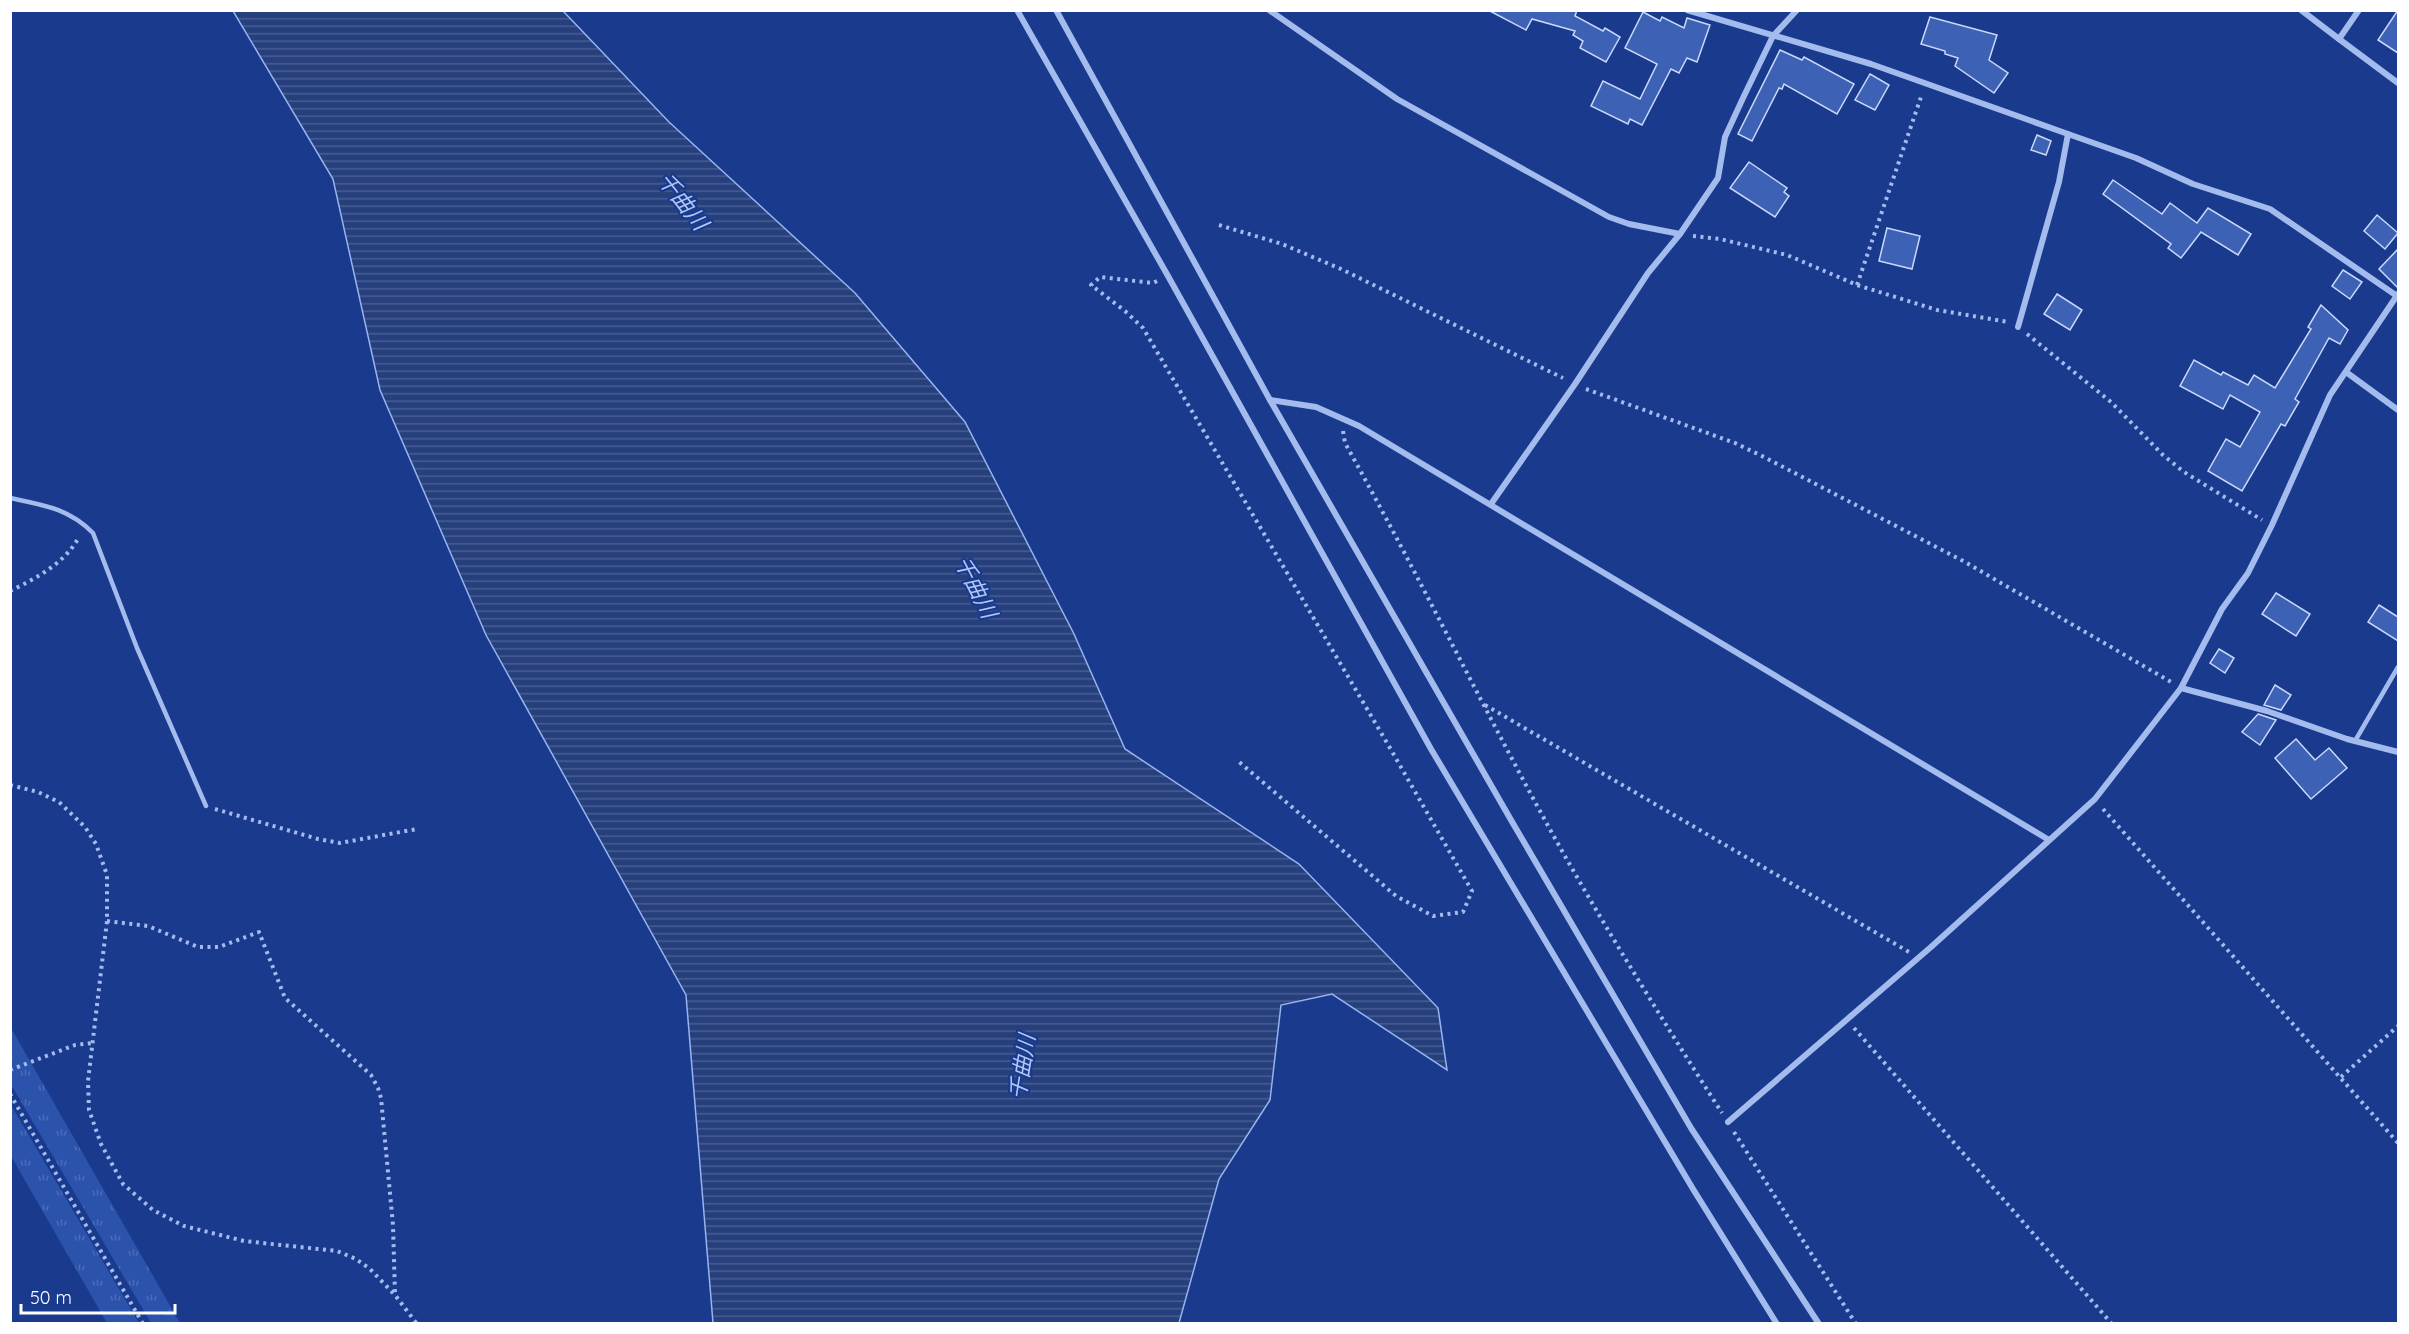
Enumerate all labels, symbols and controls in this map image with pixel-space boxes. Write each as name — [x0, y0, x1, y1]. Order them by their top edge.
water label: 千曲川 — [652, 166, 716, 237]
water label: 千曲川 — [949, 551, 1004, 625]
water label: 千曲川 — [1003, 1030, 1041, 1102]
scale bar — [21, 1277, 176, 1315]
text: 50 m — [30, 1286, 72, 1309]

